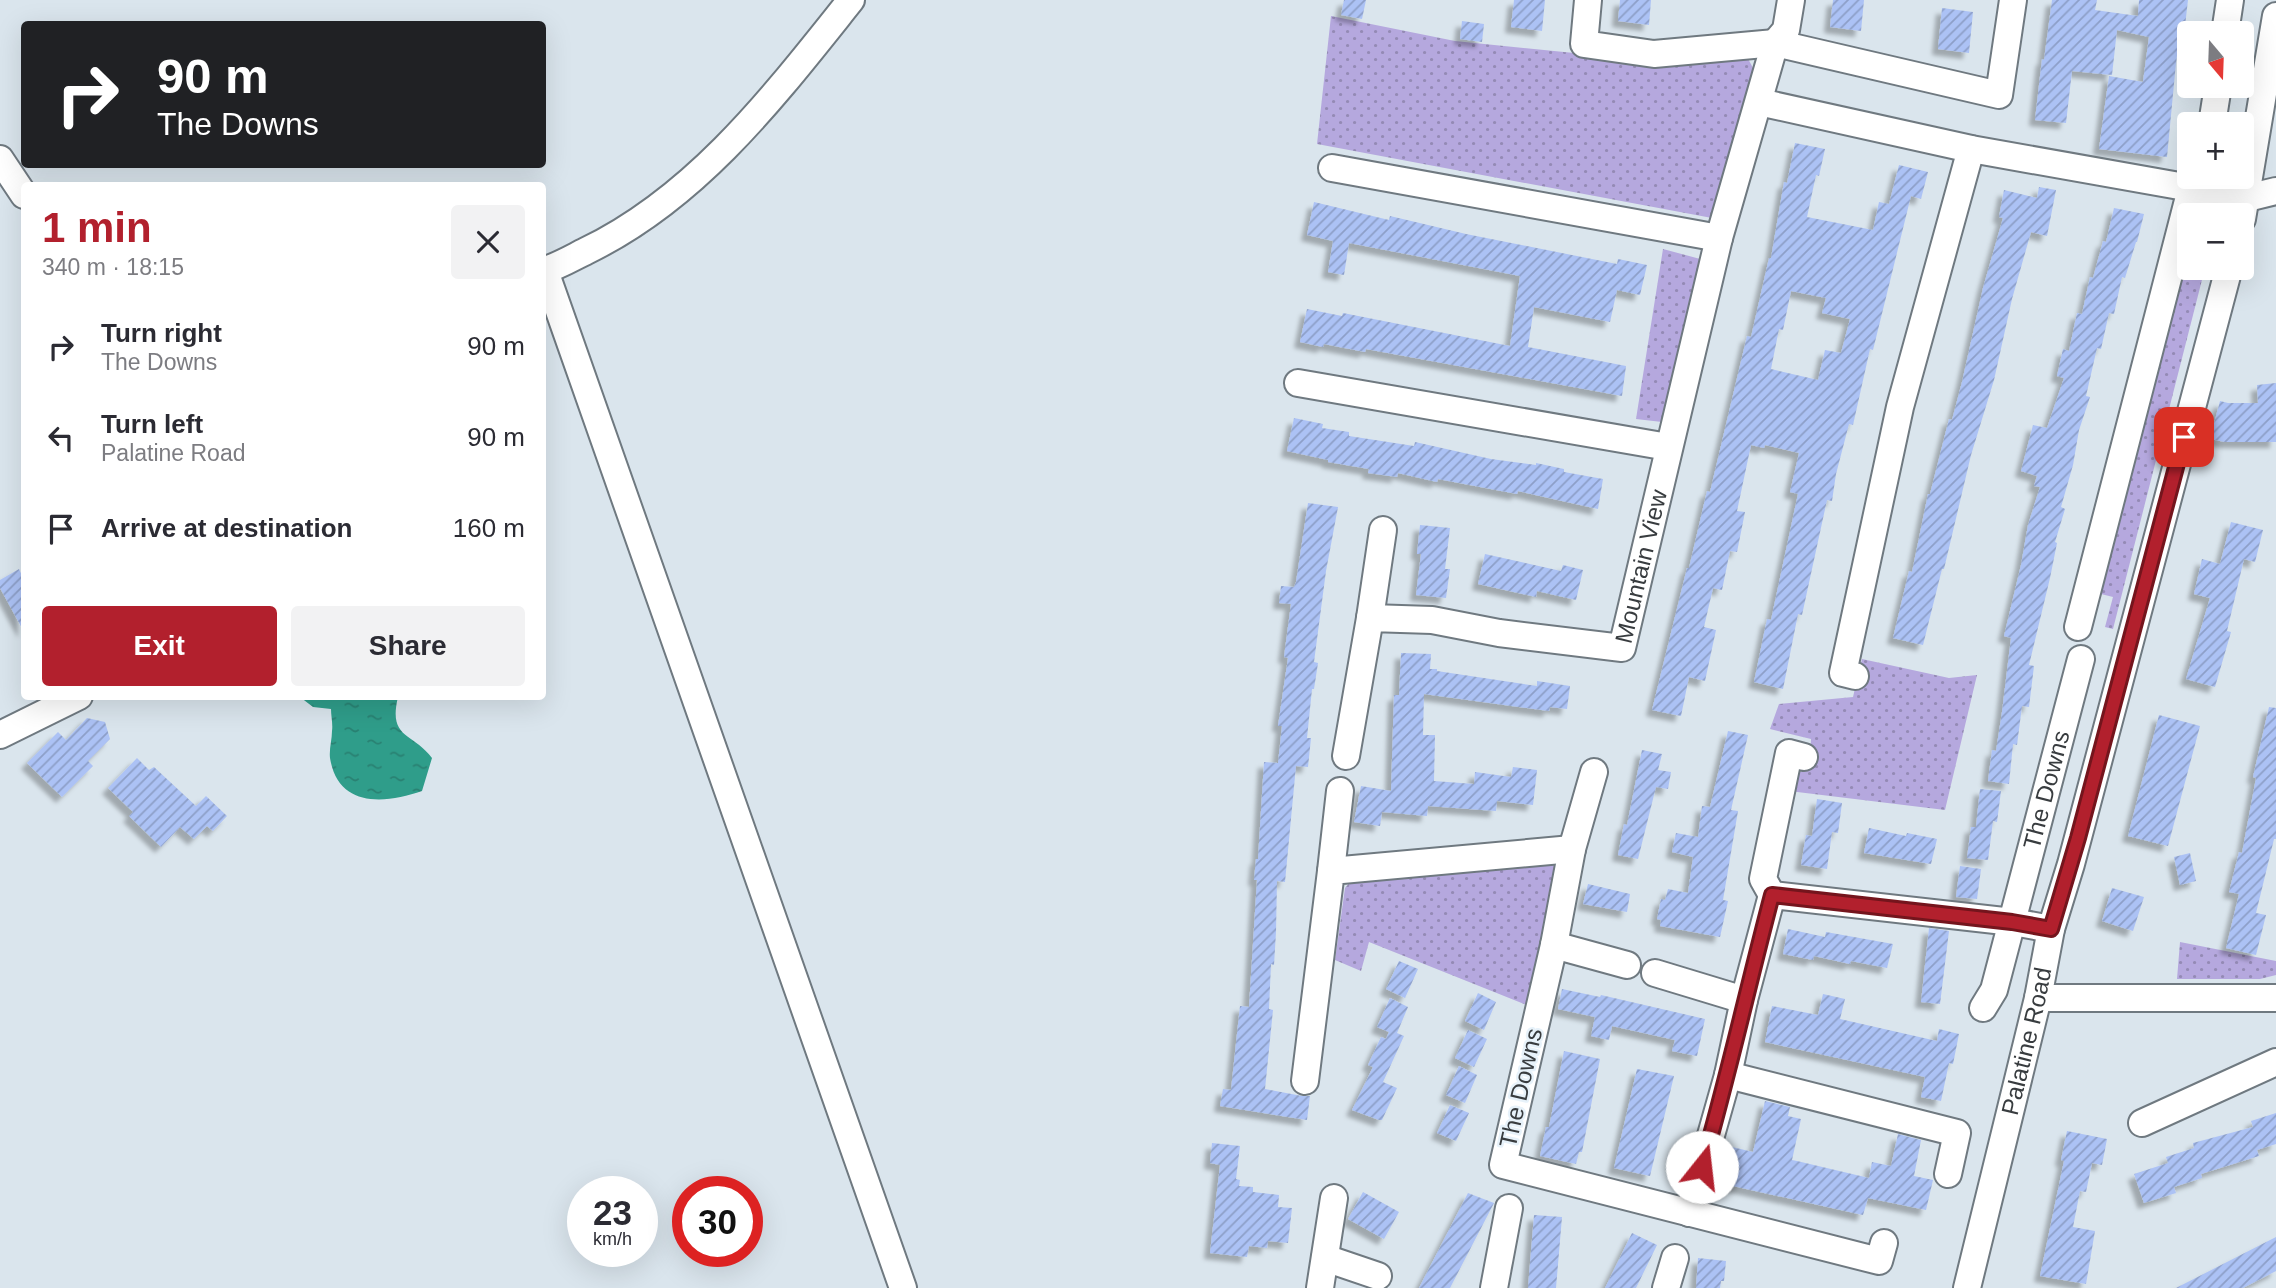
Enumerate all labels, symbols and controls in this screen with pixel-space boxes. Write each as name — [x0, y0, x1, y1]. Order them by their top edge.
north arrow — [2177, 21, 2254, 98]
map controls — [2177, 21, 2254, 280]
icon: right — [42, 49, 133, 140]
text: 90 m — [157, 49, 269, 103]
text: The Downs — [157, 106, 319, 142]
button: + — [2177, 112, 2254, 189]
button: − — [2177, 203, 2254, 280]
text: 1 min — [42, 204, 152, 251]
button: close — [451, 205, 525, 279]
text: 340 m · 18:15 — [42, 254, 184, 280]
text: Turn right — [101, 318, 222, 348]
icon: right — [42, 328, 80, 366]
text: 90 m — [467, 331, 525, 361]
text: The Downs — [101, 349, 217, 375]
pin — [2154, 407, 2214, 467]
text: Turn left — [101, 409, 203, 439]
icon: arrive — [2165, 418, 2203, 456]
icon: left — [42, 419, 80, 457]
text: 90 m — [467, 422, 525, 452]
text: Palatine Road — [101, 440, 246, 466]
street label: Mountain View — [1610, 486, 1672, 646]
icon: arrive — [42, 510, 80, 548]
text: Arrive at destination — [101, 513, 352, 543]
text: 160 m — [453, 513, 525, 543]
button: Exit — [42, 606, 277, 686]
button: Share — [291, 606, 525, 686]
street label: The Downs — [2018, 728, 2075, 852]
street label: Palatine Road — [1996, 965, 2056, 1118]
street label: The Downs — [1494, 1026, 1547, 1150]
position arrow — [1665, 1130, 1739, 1204]
speed limit sign: 30 — [672, 1176, 763, 1267]
text: 23 — [593, 1193, 632, 1232]
text: km/h — [593, 1229, 632, 1249]

